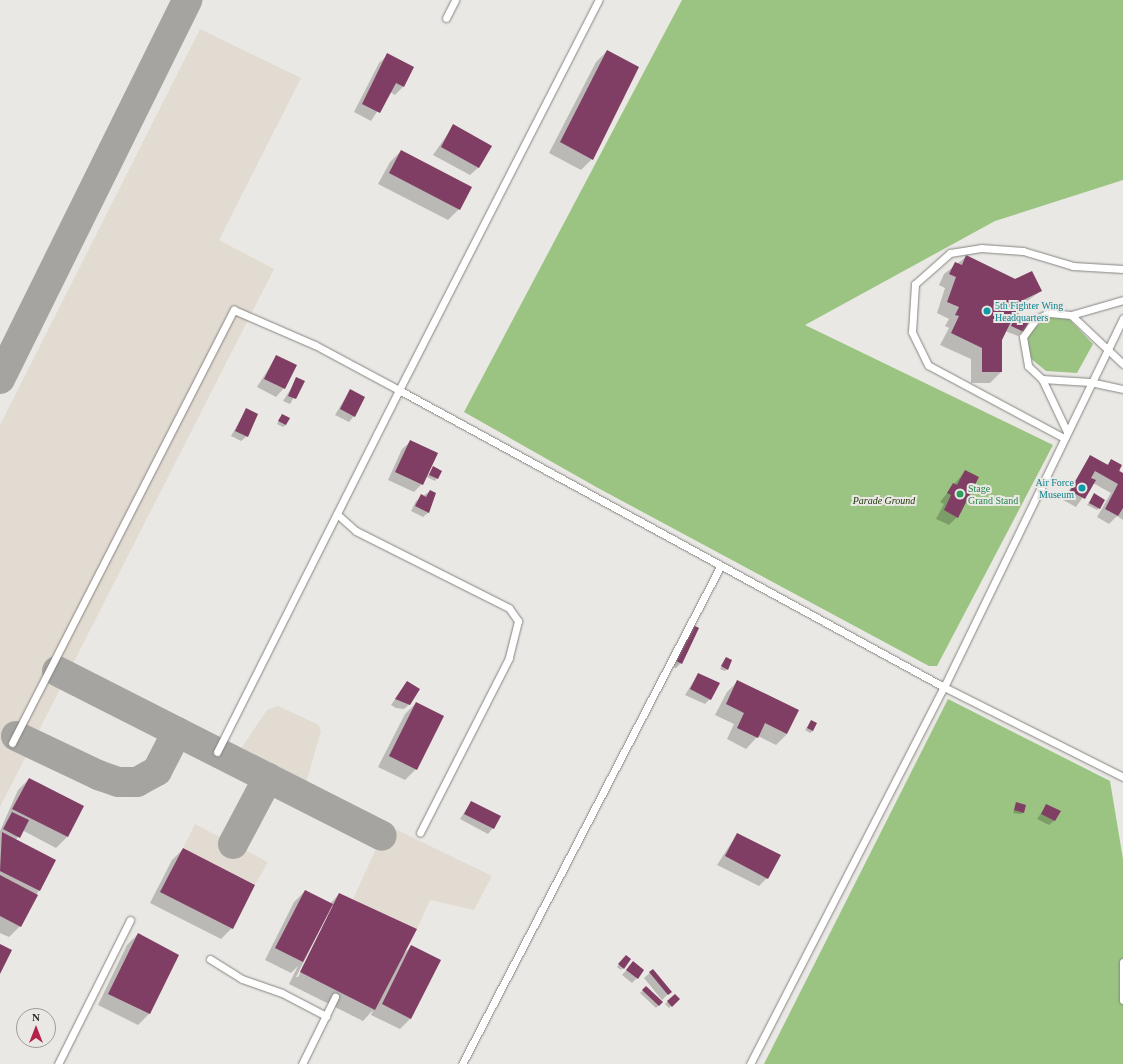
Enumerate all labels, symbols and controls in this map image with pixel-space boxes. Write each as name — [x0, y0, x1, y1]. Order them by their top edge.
place label: 5th Fighter Wing Headquarters — [995, 299, 1063, 322]
marker: 5th Fighter Wing Headquarters — [982, 306, 992, 316]
place label: Air Force Museum — [1035, 476, 1074, 500]
place label: Stage Grand Stand — [968, 482, 1018, 506]
marker: Air Force Museum — [1077, 483, 1087, 493]
marker: Stage Grand Stand — [955, 489, 965, 499]
park label: Parade Ground — [853, 495, 915, 507]
north arrow — [16, 1008, 56, 1048]
text: N — [32, 1011, 40, 1023]

